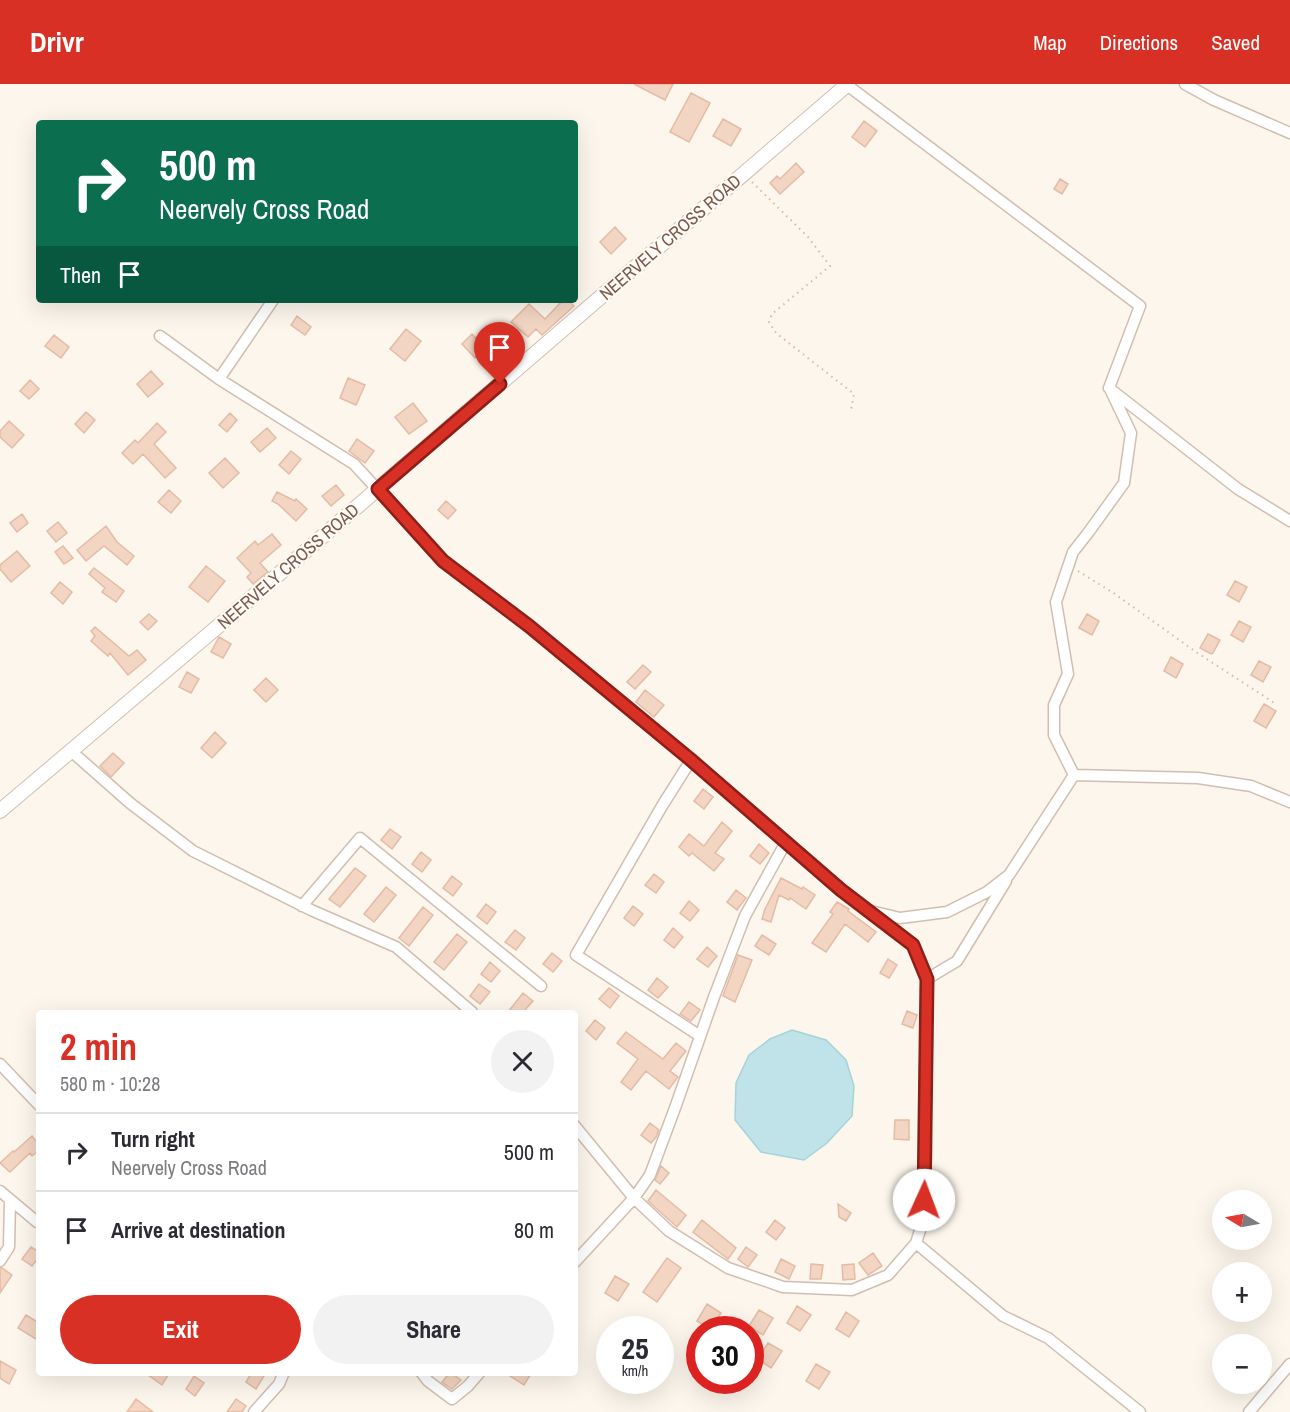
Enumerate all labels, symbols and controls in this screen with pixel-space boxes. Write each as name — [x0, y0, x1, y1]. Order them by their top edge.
text: Drivr — [30, 23, 84, 61]
text: Map — [1033, 28, 1067, 57]
text: Directions — [1100, 28, 1178, 57]
text: Saved — [1211, 28, 1260, 57]
text: 500 m — [159, 137, 257, 193]
icon: right — [60, 144, 138, 222]
street label: NEERVELY CROSS ROAD — [594, 168, 746, 306]
text: Neervely Cross Road — [159, 191, 369, 227]
icon: arrive — [113, 258, 146, 291]
text: Then — [60, 260, 101, 290]
pin — [474, 322, 525, 384]
icon: arrive — [483, 331, 516, 364]
street label: NEERVELY CROSS ROAD — [212, 497, 364, 635]
text: 2 min — [60, 1023, 137, 1071]
button: close — [491, 1030, 554, 1093]
text: 580 m · 10:28 — [60, 1070, 160, 1097]
text: Turn right — [111, 1124, 195, 1154]
icon: right — [60, 1136, 93, 1169]
text: 500 m — [504, 1137, 554, 1167]
text: Neervely Cross Road — [111, 1154, 267, 1181]
position arrow — [892, 1168, 956, 1232]
north arrow — [1212, 1190, 1272, 1250]
map controls — [1212, 1190, 1272, 1394]
icon: arrive — [60, 1214, 93, 1247]
text: Arrive at destination — [111, 1215, 285, 1245]
text: 80 m — [514, 1215, 554, 1245]
button: + — [1212, 1262, 1272, 1322]
button: Exit — [60, 1295, 301, 1364]
button: Share — [313, 1295, 554, 1364]
speed limit sign: 30 — [686, 1316, 764, 1394]
text: 25 — [621, 1328, 649, 1368]
button: − — [1212, 1334, 1272, 1394]
text: km/h — [622, 1360, 648, 1381]

